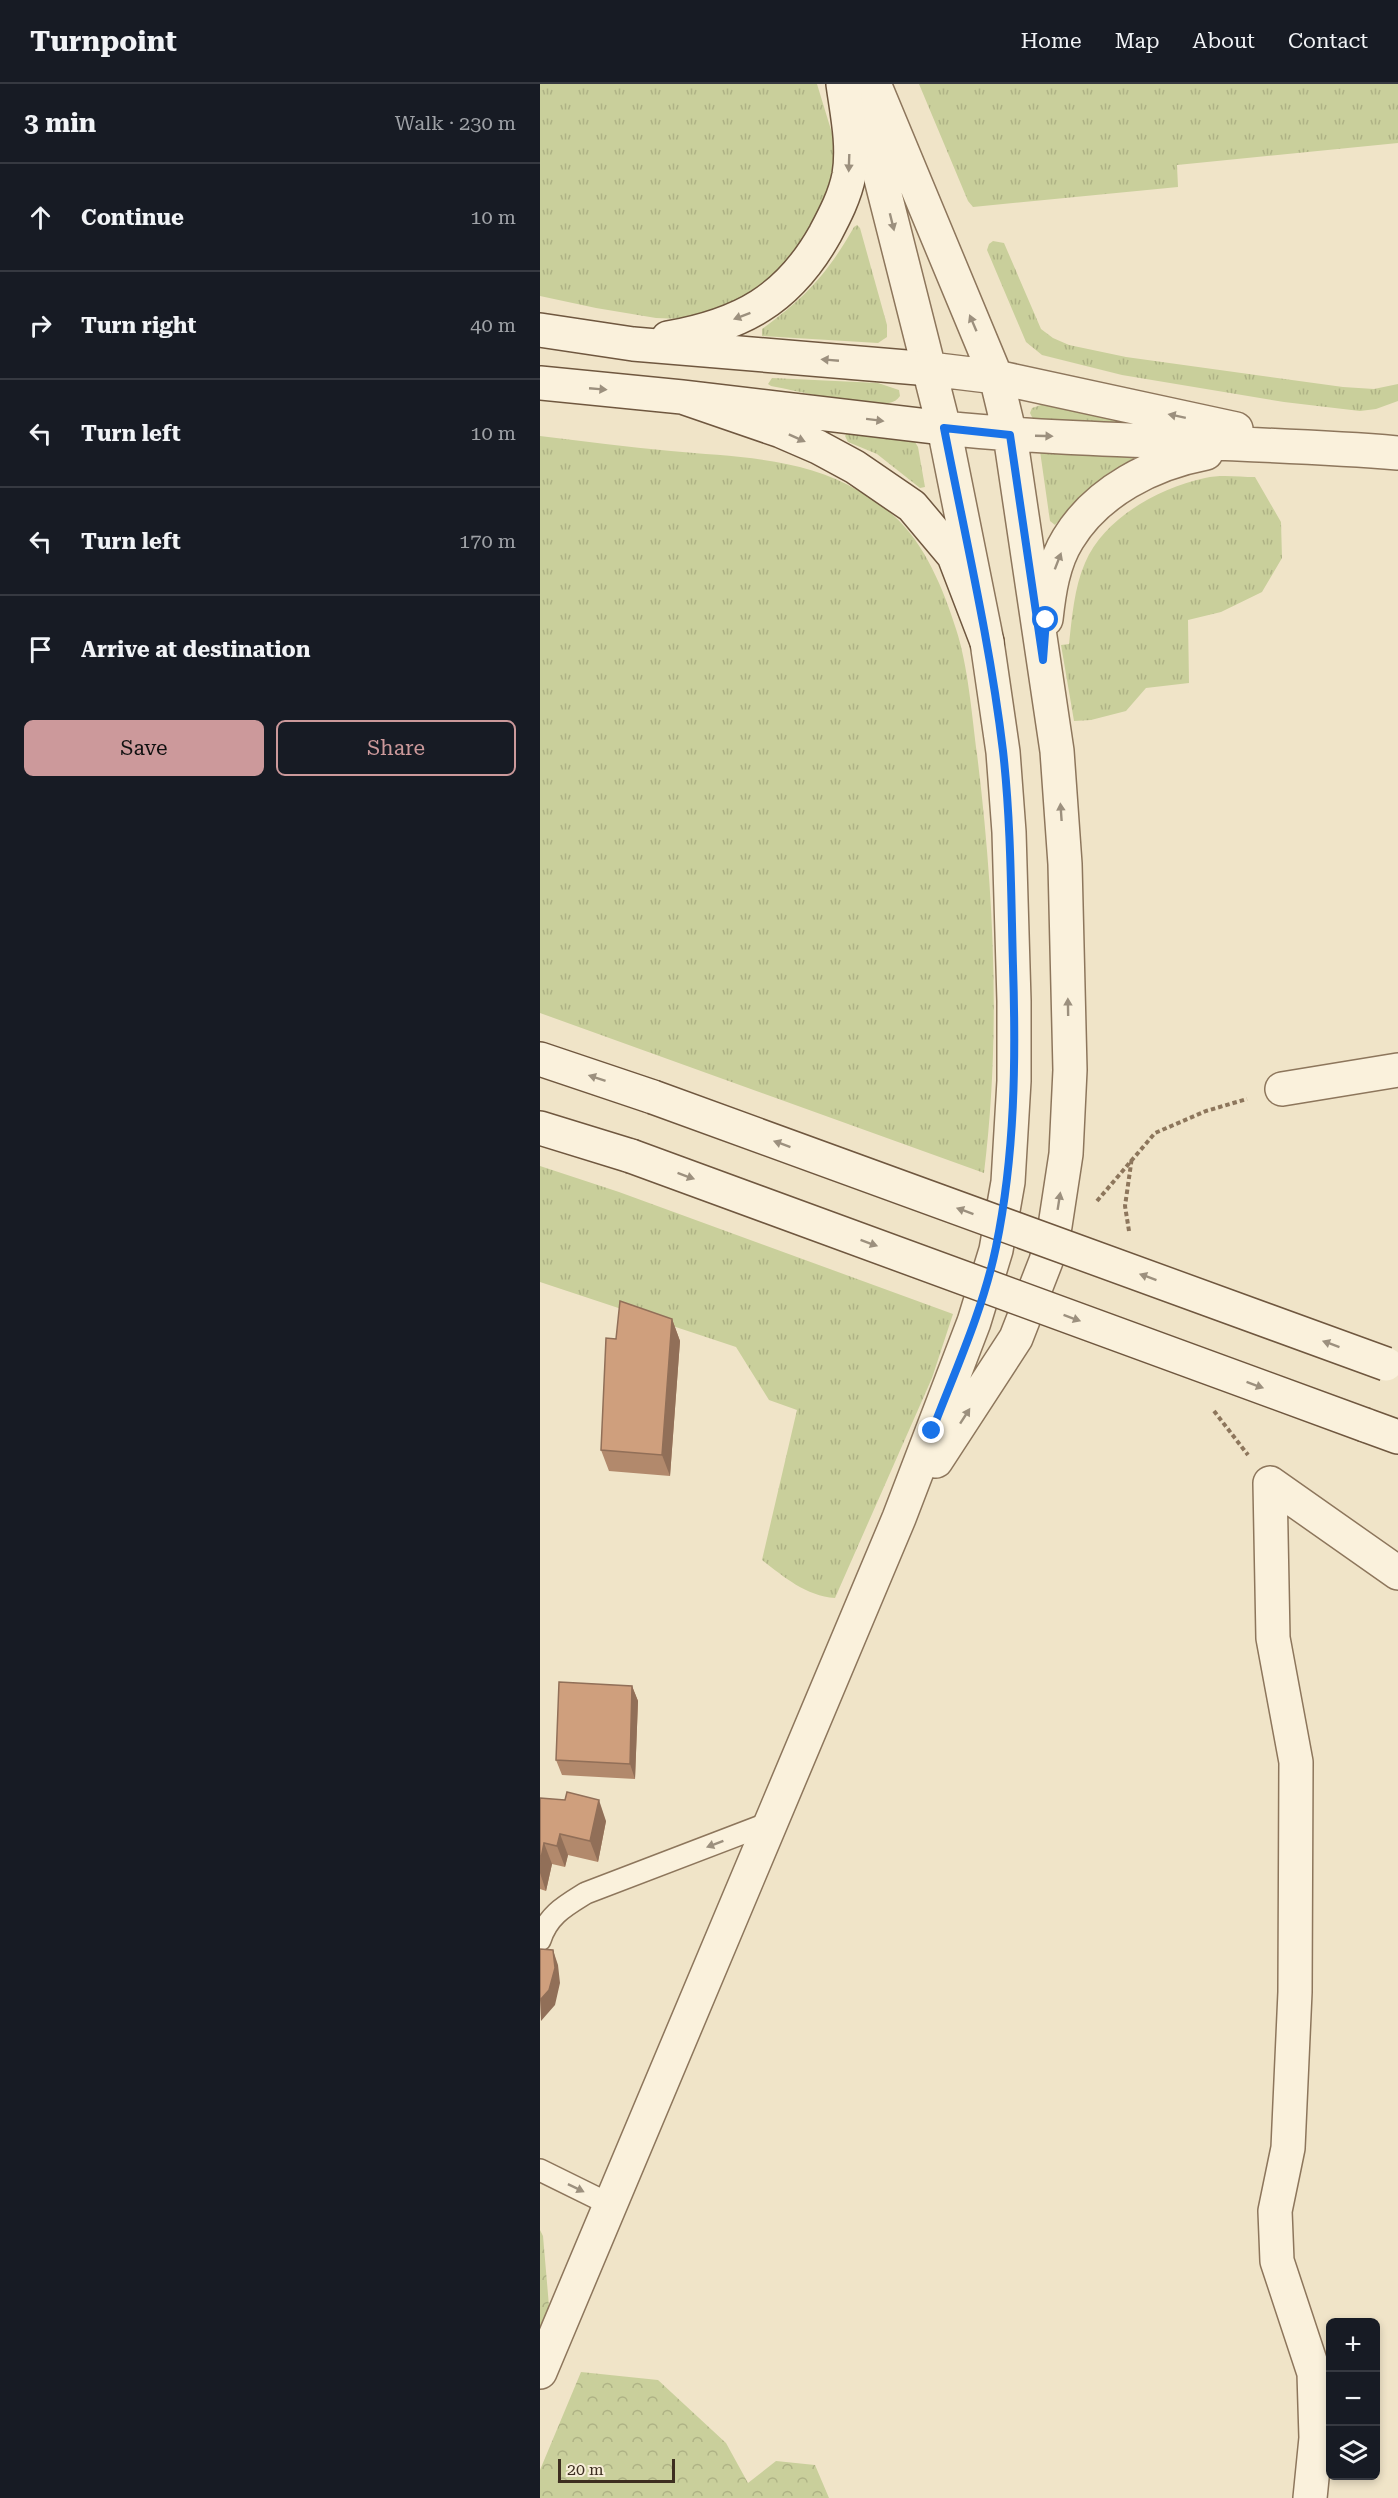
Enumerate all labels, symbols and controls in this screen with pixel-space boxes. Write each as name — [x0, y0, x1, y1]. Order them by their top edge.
text: Turnpoint — [30, 25, 177, 58]
text: Home — [1021, 29, 1082, 53]
text: Map — [1115, 29, 1160, 53]
text: About — [1193, 29, 1255, 53]
text: Contact — [1288, 29, 1368, 53]
text: 3 min — [24, 108, 96, 138]
text: Walk · 230 m — [395, 111, 516, 135]
one-way arrow — [845, 154, 854, 173]
icon: ahead — [24, 201, 57, 234]
text: Continue — [81, 205, 184, 230]
text: 10 m — [470, 205, 516, 229]
one-way arrow — [888, 213, 898, 231]
icon: right — [24, 309, 57, 342]
one-way arrow — [733, 311, 751, 321]
text: Turn right — [81, 313, 196, 338]
text: 40 m — [470, 313, 516, 337]
one-way arrow — [968, 314, 977, 332]
one-way arrow — [821, 355, 840, 365]
one-way arrow — [589, 384, 608, 394]
one-way arrow — [1168, 411, 1187, 420]
one-way arrow — [866, 415, 885, 425]
icon: left — [24, 417, 57, 450]
text: Turn left — [81, 421, 181, 446]
text: 10 m — [470, 421, 516, 445]
one-way arrow — [1035, 432, 1054, 441]
one-way arrow — [788, 433, 805, 442]
icon: left — [24, 525, 57, 558]
text: Turn left — [81, 529, 181, 554]
text: 170 m — [459, 529, 516, 553]
one-way arrow — [1054, 552, 1064, 570]
route start — [1032, 606, 1058, 632]
icon: arrive — [24, 633, 57, 666]
text: Arrive at destination — [81, 637, 310, 662]
button: Save — [24, 720, 264, 776]
button: Share — [276, 720, 516, 776]
one-way arrow — [1056, 802, 1066, 821]
one-way arrow — [1063, 997, 1073, 1016]
one-way arrow — [588, 1073, 606, 1083]
one-way arrow — [772, 1138, 790, 1148]
one-way arrow — [677, 1172, 695, 1182]
one-way arrow — [1055, 1191, 1064, 1210]
one-way arrow — [956, 1205, 974, 1215]
one-way arrow — [861, 1239, 879, 1249]
one-way arrow — [1139, 1272, 1157, 1282]
one-way arrow — [1063, 1313, 1081, 1323]
one-way arrow — [1322, 1339, 1340, 1349]
one-way arrow — [1246, 1380, 1264, 1390]
one-way arrow — [959, 1407, 970, 1424]
route end — [918, 1417, 944, 1443]
one-way arrow — [705, 1839, 723, 1849]
one-way arrow — [567, 2183, 584, 2192]
map controls — [1326, 2318, 1380, 2480]
button: + — [1326, 2318, 1380, 2372]
button: − — [1326, 2372, 1380, 2426]
button: layers — [1326, 2426, 1380, 2480]
scale bar — [558, 2456, 675, 2484]
text: 20 m — [567, 2460, 604, 2479]

